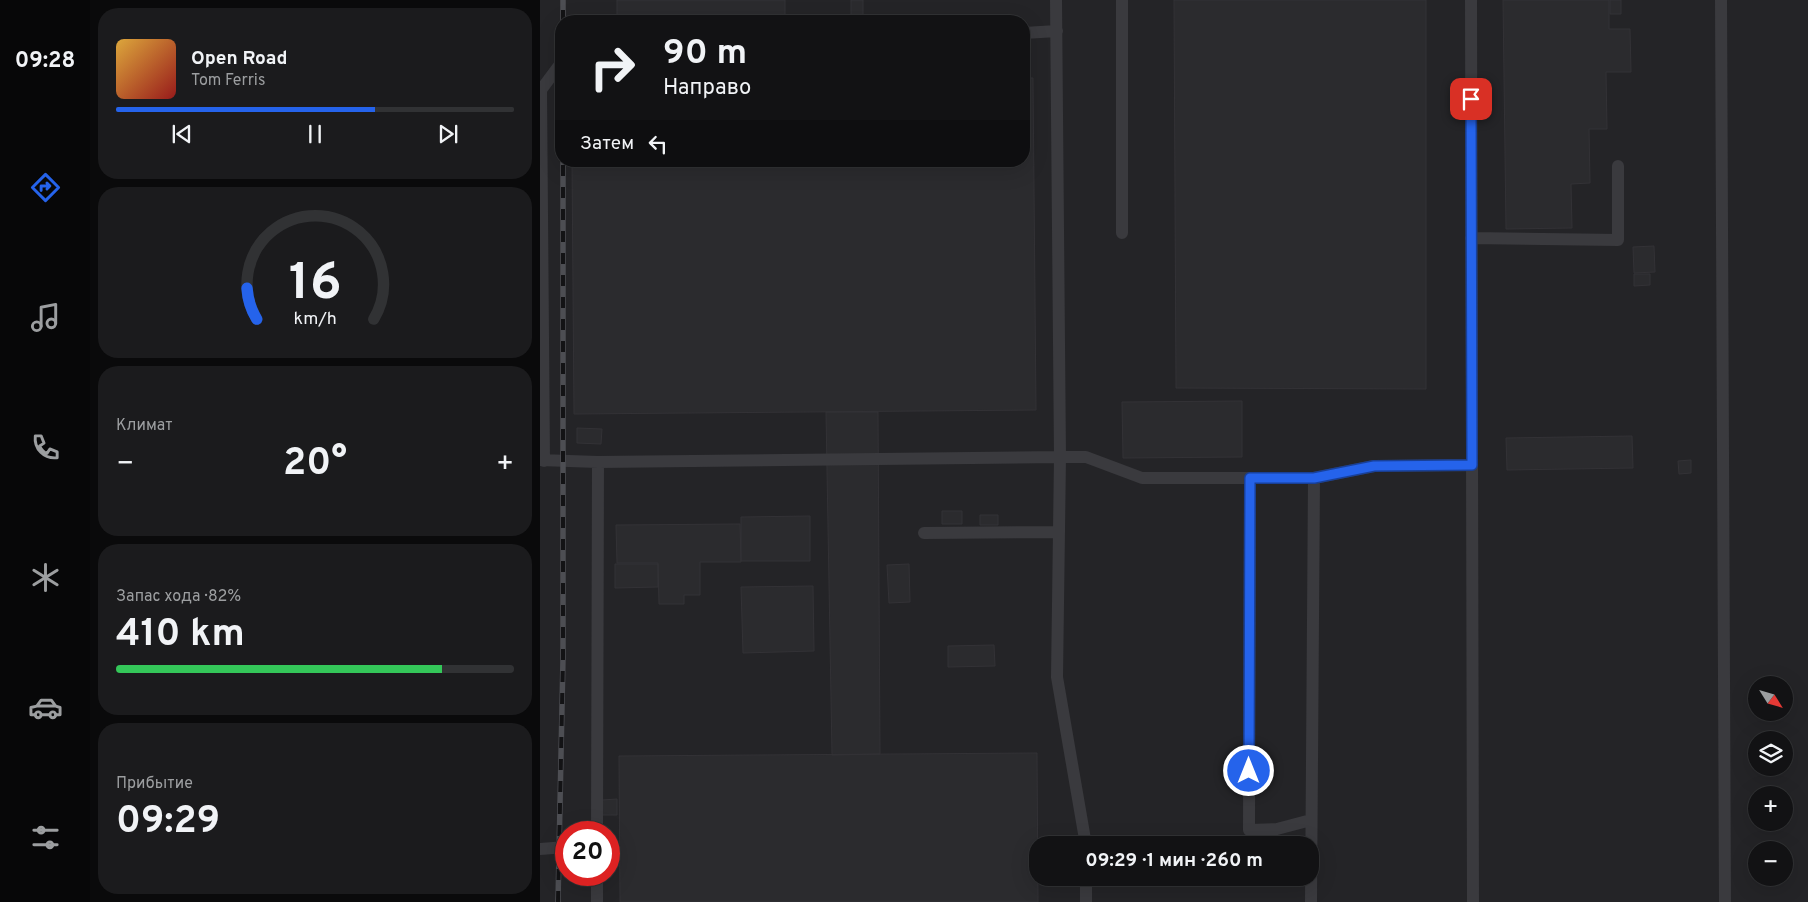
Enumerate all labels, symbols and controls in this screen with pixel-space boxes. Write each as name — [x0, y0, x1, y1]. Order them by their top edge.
text: 90 m — [663, 32, 747, 76]
icon: right — [580, 35, 645, 100]
text: Open Road — [191, 47, 287, 71]
text: 09:28 — [15, 48, 75, 75]
text: Tom Ferris — [191, 71, 265, 91]
text: Направо — [663, 75, 751, 102]
pin — [1450, 78, 1492, 120]
icon: arrive — [1457, 85, 1485, 113]
icon: previous — [168, 120, 196, 148]
icon: pause — [301, 120, 329, 148]
icon: next — [434, 120, 462, 148]
icon: left — [644, 130, 672, 158]
text: Затем — [580, 132, 634, 156]
icon: directions — [28, 170, 63, 205]
text: 16 — [289, 252, 341, 318]
icon: music — [28, 300, 63, 335]
text: km/h — [293, 308, 337, 331]
text: Климат — [116, 416, 173, 436]
icon: phone — [28, 430, 63, 465]
text: 20° — [283, 440, 347, 489]
text: − — [116, 447, 134, 483]
text: + — [496, 447, 514, 483]
icon: climate — [28, 560, 63, 595]
text: Запас хода · 82% — [116, 587, 241, 607]
text: 410 km — [116, 611, 245, 660]
north arrow — [1748, 676, 1792, 721]
map controls — [1748, 676, 1793, 886]
icon: car — [28, 690, 63, 725]
button: layers — [1748, 731, 1793, 776]
position arrow — [1222, 744, 1274, 796]
text: Прибытие — [116, 774, 193, 794]
button: + — [1748, 786, 1793, 831]
text: 09:29 — [116, 798, 220, 847]
icon: filters — [28, 820, 63, 855]
speed limit sign: 20 — [555, 821, 620, 886]
button: − — [1748, 841, 1793, 886]
text: 09:29 · 1 мин · 260 m — [1085, 849, 1263, 873]

